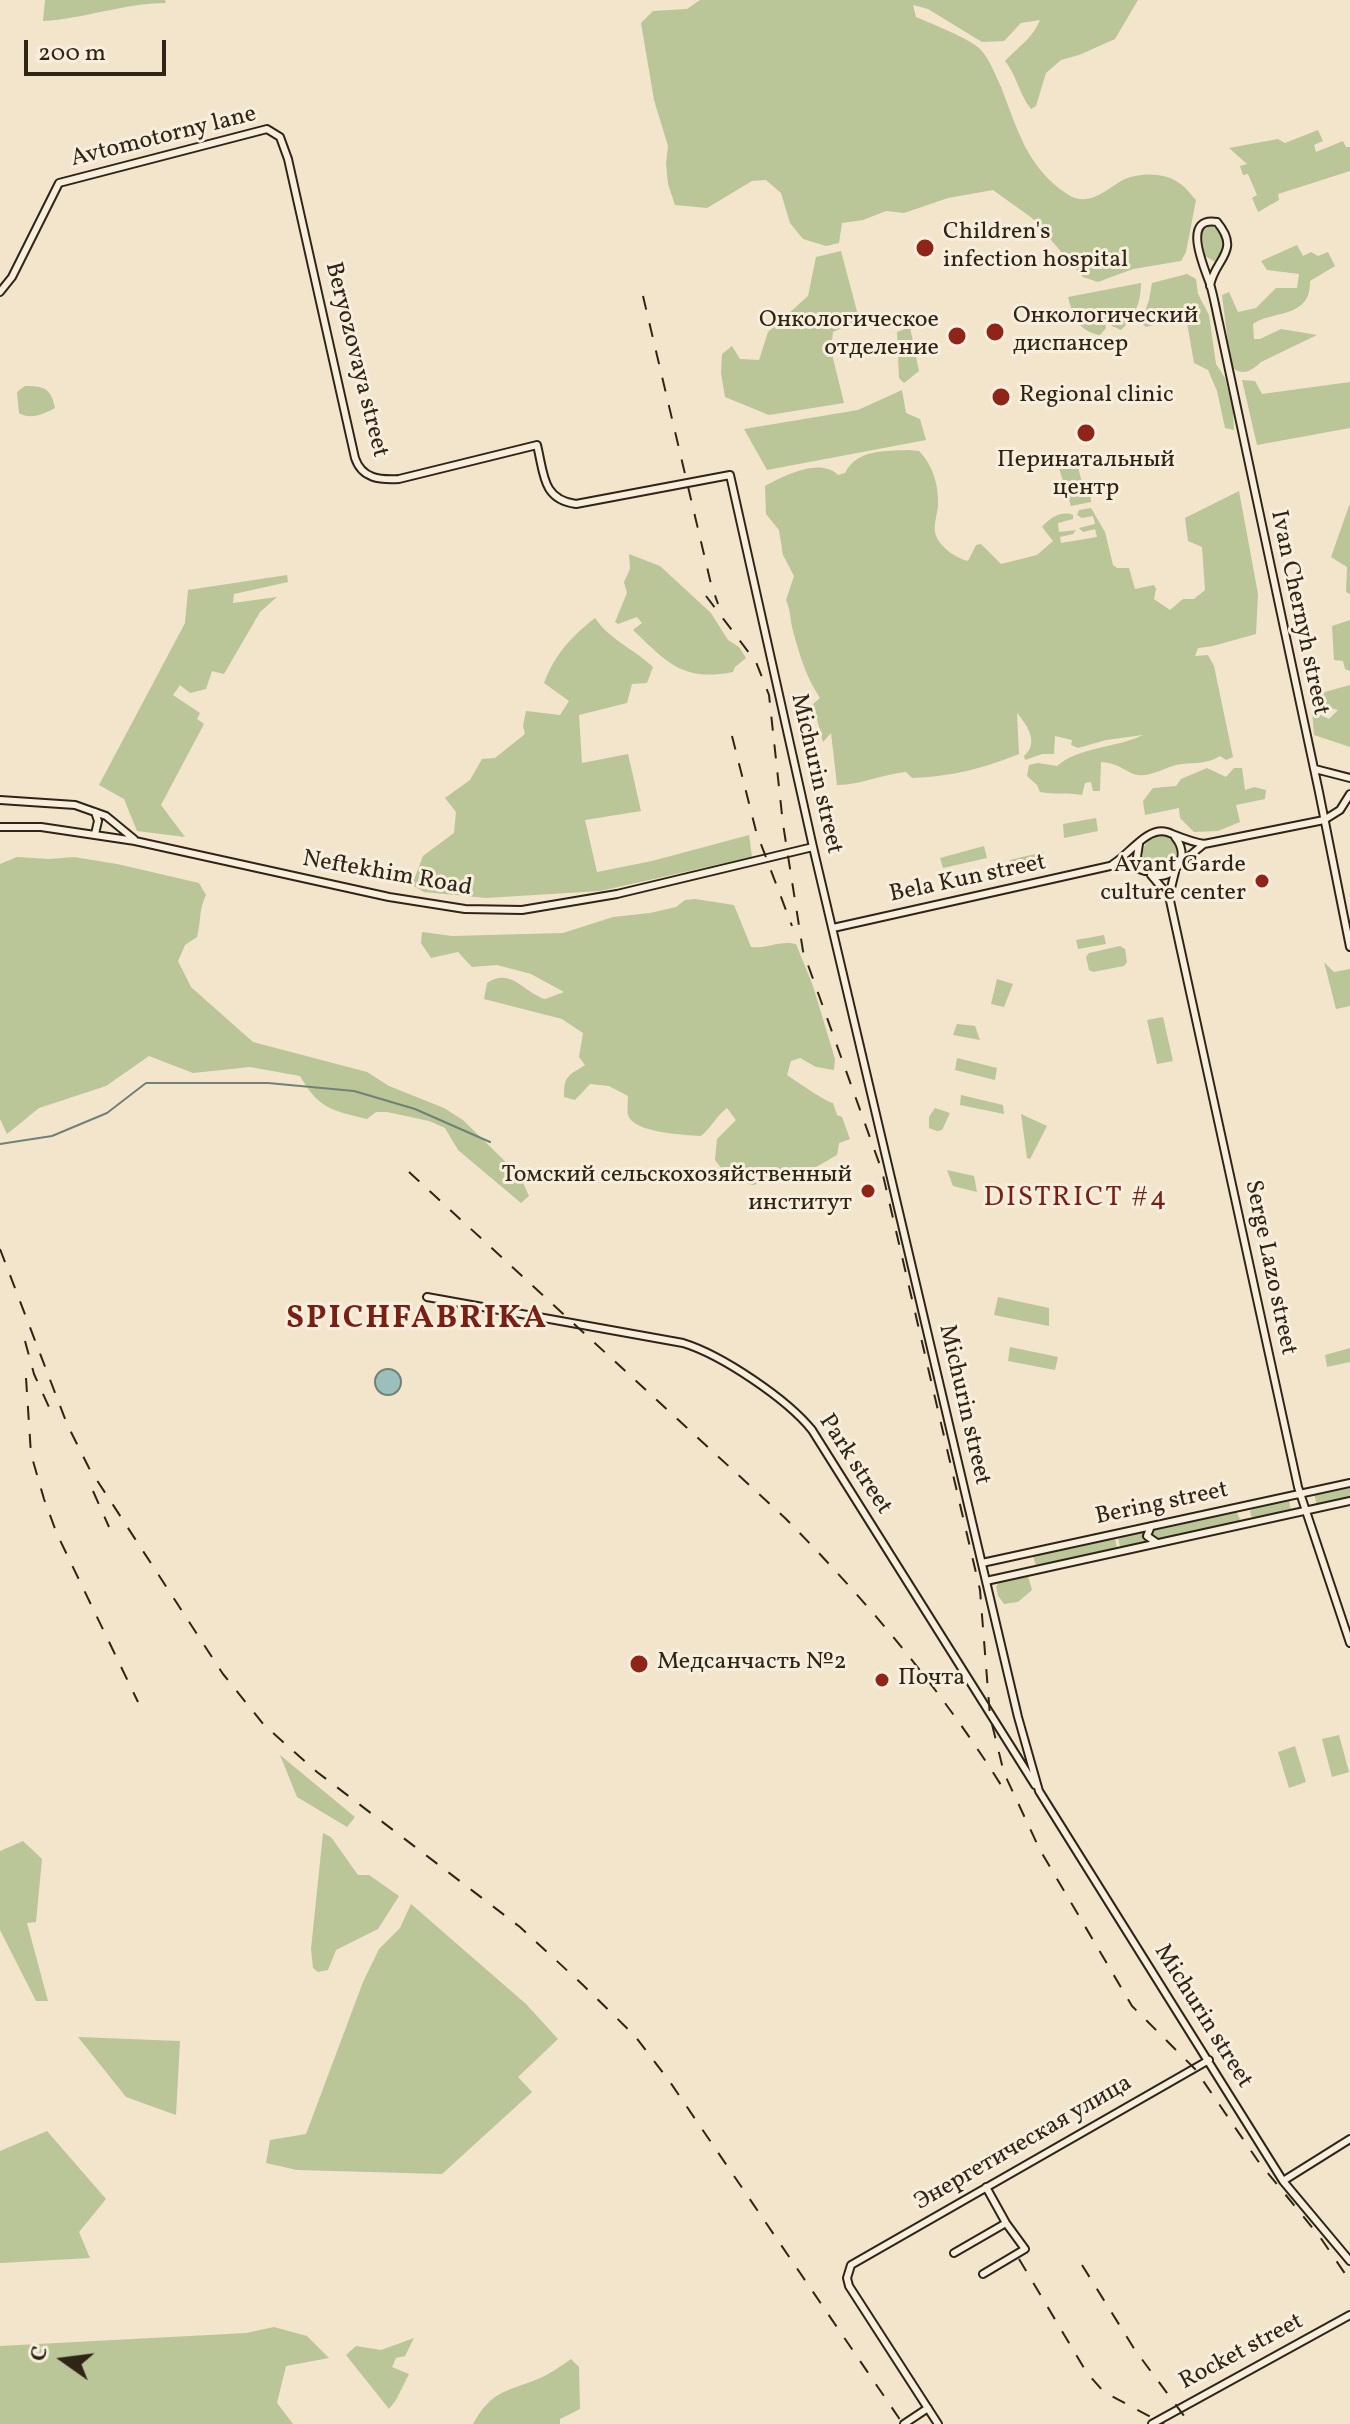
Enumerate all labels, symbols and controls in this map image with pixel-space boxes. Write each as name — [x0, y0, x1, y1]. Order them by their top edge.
scale bar — [28, 24, 170, 74]
text: 200 m — [38, 37, 106, 71]
street label: Avtomotorny lane — [68, 101, 260, 175]
place label: Children's infection hospital — [943, 220, 1128, 276]
marker: Children's infection hospital — [914, 237, 936, 259]
street label: Beryozovaya street — [317, 259, 393, 461]
place label: Онкологический диспансер — [1013, 304, 1198, 360]
place label: Онкологическое отделение — [759, 308, 939, 364]
marker: Онкологический диспансер — [984, 321, 1006, 343]
marker: Онкологическое отделение — [946, 325, 968, 347]
place label: Regional clinic — [1019, 383, 1174, 411]
marker: Regional clinic — [990, 386, 1012, 408]
marker: Перинатальный центр — [1075, 422, 1097, 444]
place label: Перинатальный центр — [997, 448, 1175, 504]
street label: Ivan Chernyh street — [1262, 508, 1334, 718]
street label: Michurin street — [783, 691, 847, 857]
street label: Neftekhim Road — [300, 846, 474, 904]
street label: Bela Kun street — [887, 849, 1049, 911]
place label: Avant Garde culture center — [1100, 853, 1246, 909]
marker: Avant Garde culture center — [1253, 872, 1271, 890]
place label: Томский сельскохозяйственный институт — [501, 1163, 852, 1219]
street label: Serge Lazo street — [1236, 1178, 1302, 1358]
marker: Томский сельскохозяйственный институт — [859, 1182, 877, 1200]
district label: DISTRICT #4 — [984, 1183, 1168, 1217]
district label: SPICHFABRIKA — [286, 1302, 548, 1340]
street label: Michurin street — [931, 1322, 995, 1488]
street label: Park street — [811, 1409, 897, 1521]
street label: Bering street — [1093, 1477, 1231, 1533]
place label: Медсанчасть №2 — [657, 1650, 847, 1678]
marker: Медсанчасть №2 — [628, 1653, 650, 1675]
place label: Почта — [898, 1666, 965, 1694]
marker: Почта — [873, 1671, 891, 1689]
street label: Michurin street — [1146, 1940, 1258, 2094]
street label: Энергетическая улица — [910, 2070, 1138, 2218]
street label: Rocket street — [1175, 2308, 1309, 2398]
north arrow — [24, 2320, 104, 2400]
text: С — [23, 2343, 57, 2365]

